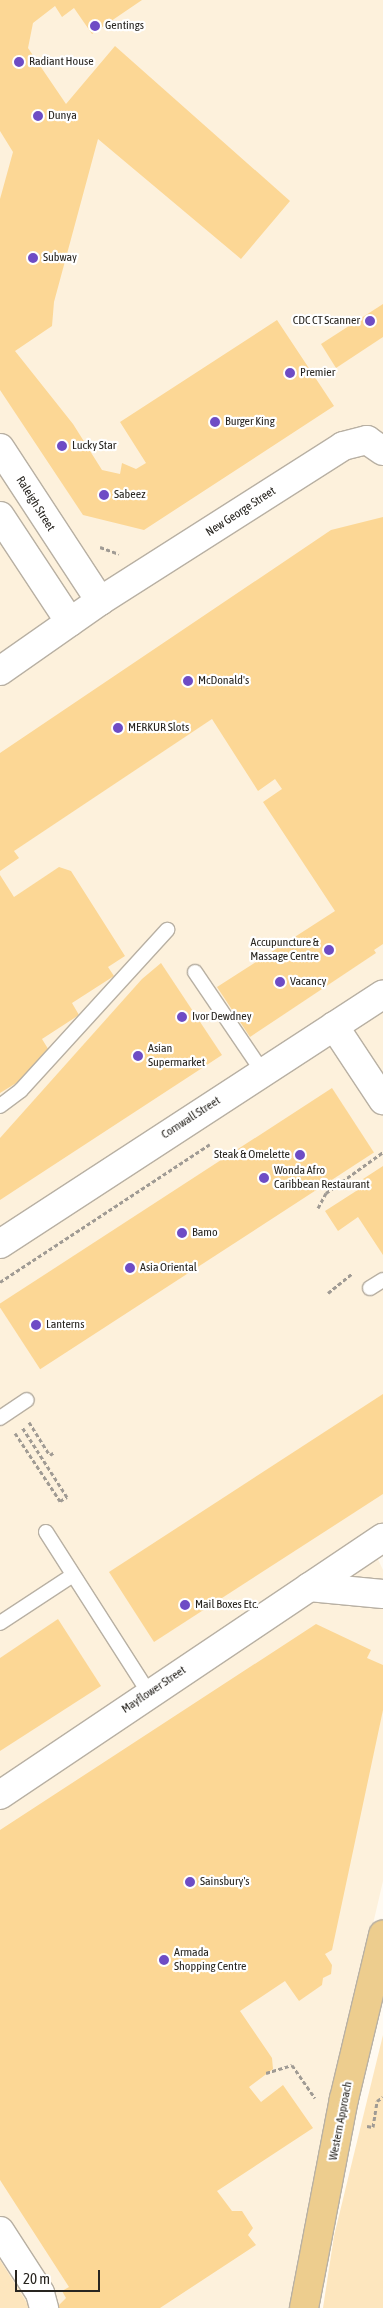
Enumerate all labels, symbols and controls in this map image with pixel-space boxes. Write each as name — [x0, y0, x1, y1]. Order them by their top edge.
place label: Gentings — [105, 19, 144, 33]
marker: Gentings — [89, 20, 101, 32]
place label: Radiant House — [29, 55, 94, 69]
marker: Radiant House — [13, 56, 25, 68]
place label: Dunya — [48, 109, 77, 123]
marker: Dunya — [32, 110, 44, 122]
place label: Subway — [43, 251, 77, 265]
marker: Subway — [27, 252, 39, 264]
place label: CDC CT Scanner — [293, 314, 360, 328]
marker: CDC CT Scanner — [364, 315, 376, 327]
place label: Premier — [300, 366, 335, 380]
marker: Premier — [284, 367, 296, 379]
place label: Burger King — [225, 415, 275, 429]
marker: Burger King — [209, 416, 221, 428]
place label: Lucky Star — [72, 439, 116, 453]
marker: Lucky Star — [56, 440, 68, 452]
street label: Raleigh Street — [13, 474, 57, 534]
street label: New George Street — [203, 484, 279, 540]
place label: Sabeez — [114, 488, 145, 502]
marker: Sabeez — [98, 489, 110, 501]
place label: McDonald's — [198, 674, 249, 688]
marker: McDonald's — [182, 675, 194, 687]
place label: MERKUR Slots — [128, 721, 189, 735]
marker: MERKUR Slots — [112, 722, 124, 734]
place label: Accupuncture & Massage Centre — [250, 936, 319, 964]
marker: Accupuncture & Massage Centre — [323, 944, 335, 956]
place label: Vacancy — [290, 975, 326, 989]
marker: Vacancy — [274, 976, 286, 988]
place label: Ivor Dewdney — [192, 1010, 252, 1024]
marker: Ivor Dewdney — [176, 1011, 188, 1023]
place label: Asian Supermarket — [148, 1042, 205, 1070]
marker: Asian Supermarket — [132, 1050, 144, 1062]
street label: Cornwall Street — [159, 1094, 223, 1142]
place label: Steak & Omelette — [214, 1148, 290, 1162]
marker: Steak & Omelette — [294, 1149, 306, 1161]
place label: Wonda Afro Caribbean Restaurant — [274, 1164, 370, 1192]
marker: Wonda Afro Caribbean Restaurant — [258, 1172, 270, 1184]
place label: Bamo — [192, 1226, 218, 1240]
marker: Bamo — [176, 1227, 188, 1239]
place label: Asia Oriental — [140, 1261, 197, 1275]
marker: Asia Oriental — [124, 1262, 136, 1274]
place label: Lanterns — [46, 1318, 84, 1332]
marker: Lanterns — [30, 1319, 42, 1331]
place label: Mail Boxes Etc. — [195, 1598, 258, 1612]
marker: Mail Boxes Etc. — [179, 1599, 191, 1611]
street label: Mayflower Street — [119, 1663, 189, 1717]
place label: Sainsbury's — [200, 1875, 250, 1889]
marker: Sainsbury's — [184, 1876, 196, 1888]
place label: Armada Shopping Centre — [174, 1946, 246, 1974]
marker: Armada Shopping Centre — [158, 1954, 170, 1966]
street label: Western Approach — [326, 2080, 356, 2162]
scale bar — [18, 2260, 102, 2292]
text: 20 m — [23, 2270, 50, 2287]

